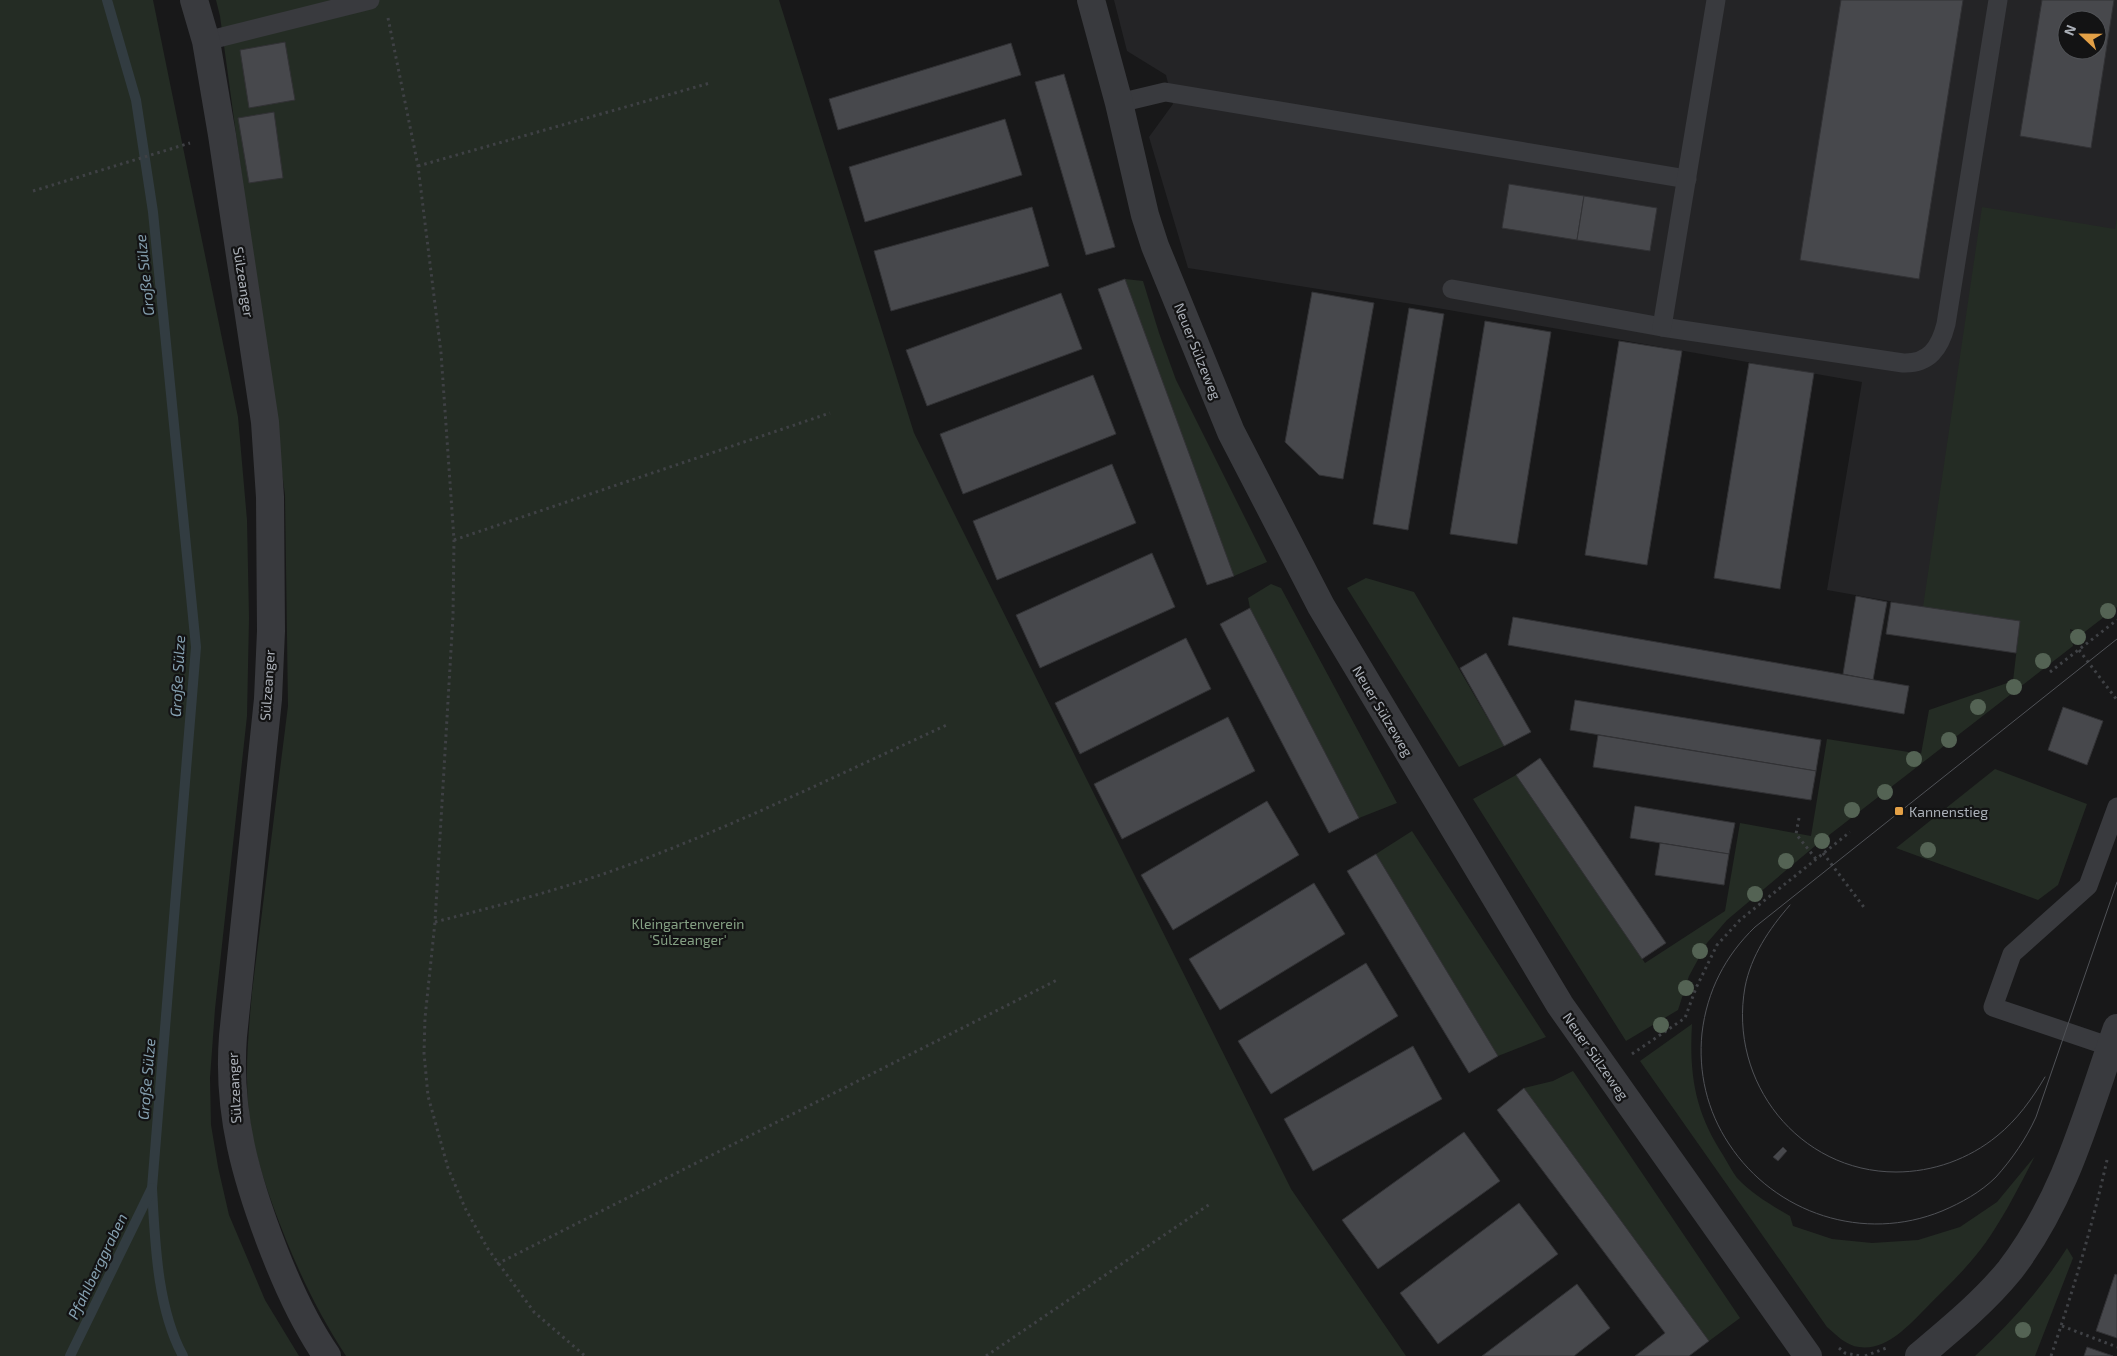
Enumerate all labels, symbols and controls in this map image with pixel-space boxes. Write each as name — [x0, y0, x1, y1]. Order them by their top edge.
north arrow — [2057, 10, 2107, 60]
text: N — [2060, 22, 2079, 38]
water label: Große Sülze — [131, 233, 157, 317]
street label: Sülzeanger — [230, 245, 258, 319]
street label: Neuer Sülzeweg — [1171, 300, 1225, 402]
water label: Große Sülze — [166, 635, 188, 717]
street label: Sülzeanger — [256, 648, 278, 721]
street label: Neuer Sülzeweg — [1349, 663, 1417, 760]
place label: Kannenstieg — [1909, 803, 1988, 820]
marker: Kannenstieg — [1893, 805, 1905, 817]
park label: Kleingartenverein 'Sülzeanger' — [632, 915, 745, 948]
street label: Neuer Sülzeweg — [1560, 1009, 1633, 1103]
water label: Große Sülze — [133, 1037, 159, 1121]
street label: Sülzeanger — [224, 1052, 244, 1124]
water label: Pfahlberggraben — [64, 1210, 130, 1322]

